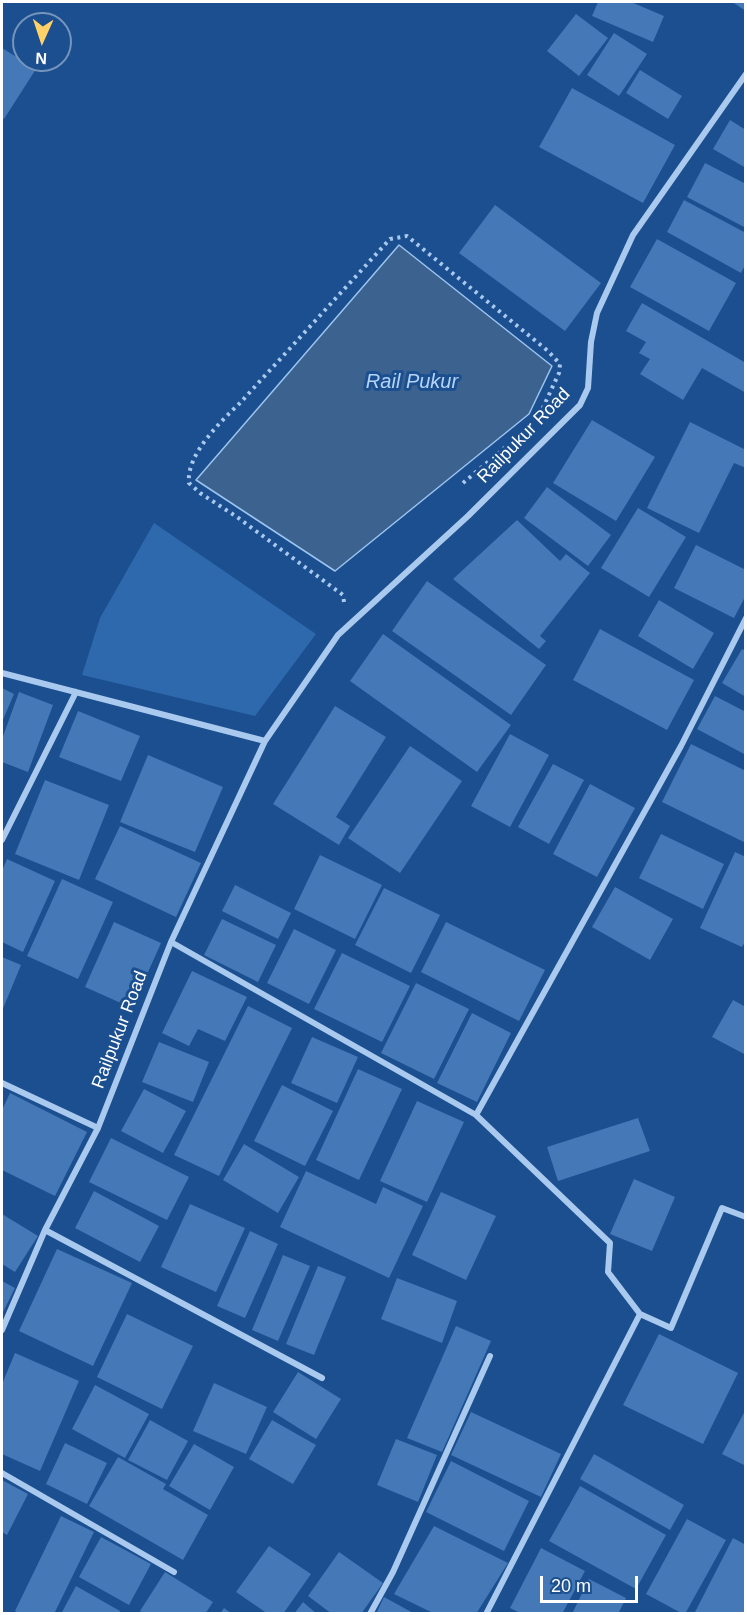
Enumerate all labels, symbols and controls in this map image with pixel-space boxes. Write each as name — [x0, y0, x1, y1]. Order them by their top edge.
north arrow — [12, 12, 72, 72]
text: N — [35, 50, 47, 67]
water label: Rail Pukur — [366, 370, 458, 394]
street label: Railpukur Road — [473, 384, 575, 488]
street label: Railpukur Road — [88, 968, 152, 1092]
scale bar — [543, 1564, 640, 1602]
text: 20 m — [551, 1576, 591, 1596]

